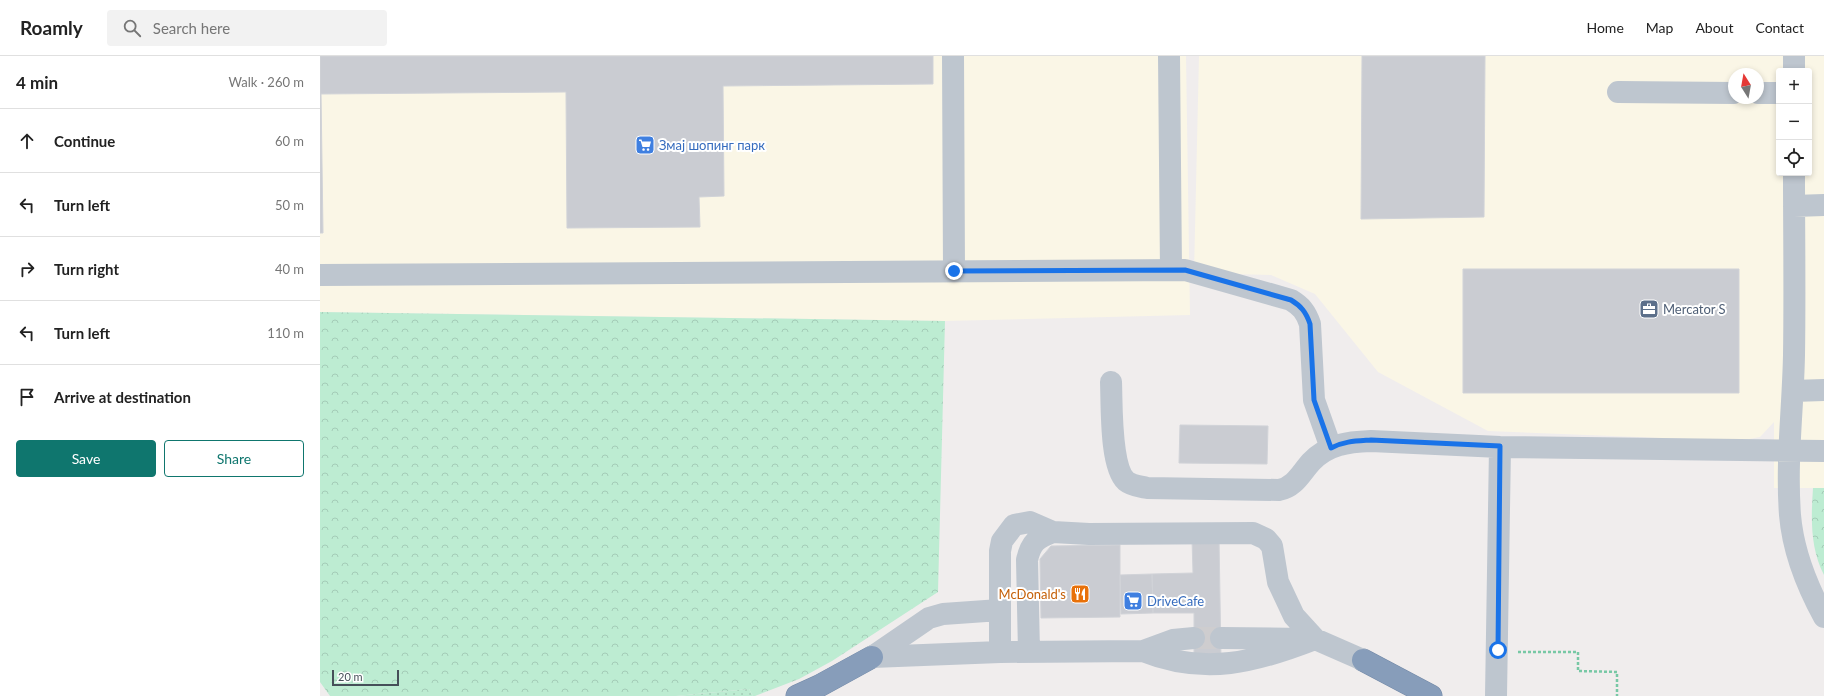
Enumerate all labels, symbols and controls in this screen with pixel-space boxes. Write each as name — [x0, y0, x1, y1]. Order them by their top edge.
search box — [107, 10, 387, 46]
text: Roamly — [20, 16, 83, 39]
icon: search — [121, 17, 143, 39]
text: Search here — [153, 19, 230, 37]
text: Home — [1586, 19, 1624, 36]
text: Map — [1646, 19, 1673, 36]
text: About — [1695, 19, 1733, 36]
text: Contact — [1755, 19, 1804, 36]
north arrow — [1728, 68, 1764, 104]
map controls — [1776, 68, 1812, 176]
button: + — [1776, 68, 1812, 104]
text: 4 min — [16, 72, 58, 93]
text: Walk · 260 m — [228, 74, 304, 90]
button: − — [1776, 104, 1812, 140]
icon: ahead — [16, 130, 38, 152]
text: Continue — [54, 132, 115, 150]
text: 60 m — [275, 133, 304, 149]
supermarket icon: Змај шопинг парк — [634, 134, 656, 156]
place label: Змај шопинг парк — [659, 137, 765, 153]
button: locate — [1776, 140, 1812, 176]
icon: left — [16, 194, 38, 216]
text: Turn left — [54, 196, 110, 214]
text: 50 m — [275, 197, 304, 213]
icon: right — [16, 258, 38, 280]
text: Turn right — [54, 260, 119, 278]
text: 40 m — [275, 261, 304, 277]
route end — [945, 262, 963, 280]
office icon: Mercator S — [1638, 298, 1660, 320]
place label: Mercator S — [1663, 301, 1726, 317]
icon: left — [16, 322, 38, 344]
text: Turn left — [54, 324, 110, 342]
text: 110 m — [267, 325, 304, 341]
icon: arrive — [16, 386, 38, 408]
text: Arrive at destination — [54, 388, 191, 406]
button: Save — [16, 440, 156, 477]
button: Share — [164, 440, 304, 477]
restaurant icon: McDonald's — [1069, 583, 1091, 605]
place label: McDonald's — [999, 586, 1066, 602]
supermarket icon: DriveCafe — [1122, 590, 1144, 612]
place label: DriveCafe — [1147, 593, 1204, 609]
route start — [1489, 641, 1507, 659]
scale bar — [332, 668, 399, 687]
text: 20 m — [338, 670, 363, 683]

